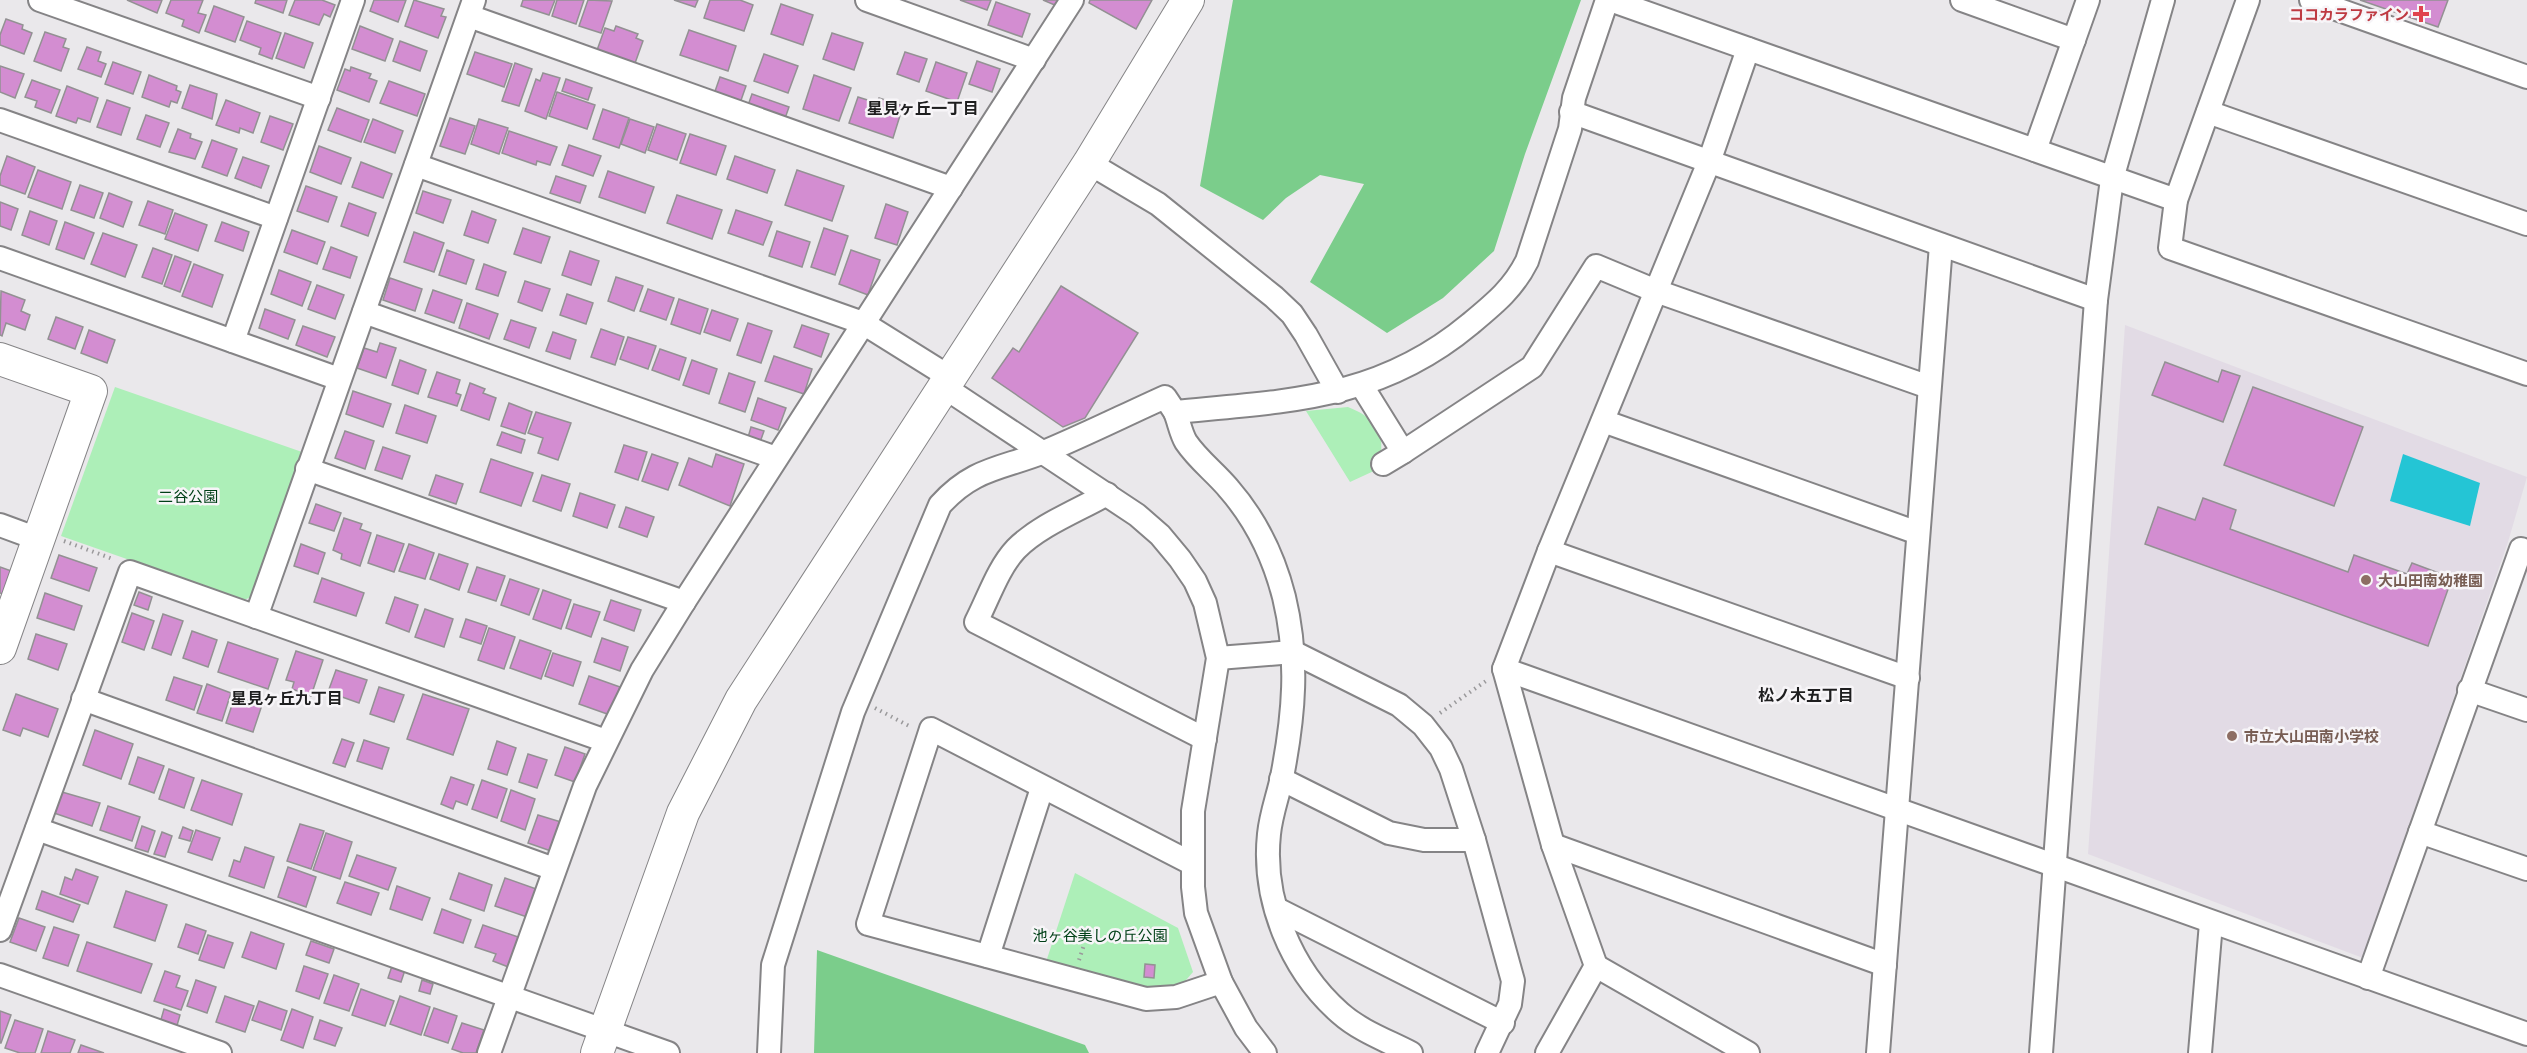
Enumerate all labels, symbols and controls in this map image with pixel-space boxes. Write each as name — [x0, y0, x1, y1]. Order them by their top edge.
place label: ココカラファイン — [2289, 5, 2409, 24]
marker: ココカラファイン — [2414, 7, 2428, 21]
district label: 星見ヶ丘一丁目 — [867, 98, 979, 118]
park label: 二谷公園 — [158, 487, 218, 506]
place label: 大山田南幼稚園 — [2378, 571, 2483, 590]
marker: 大山田南幼稚園 — [2359, 573, 2373, 587]
district label: 松ノ木五丁目 — [1758, 685, 1854, 705]
district label: 星見ヶ丘九丁目 — [231, 688, 343, 708]
place label: 市立大山田南小学校 — [2244, 727, 2379, 746]
marker: 市立大山田南小学校 — [2225, 729, 2239, 743]
park label: 池ヶ谷美しの丘公園 — [1032, 926, 1168, 945]

